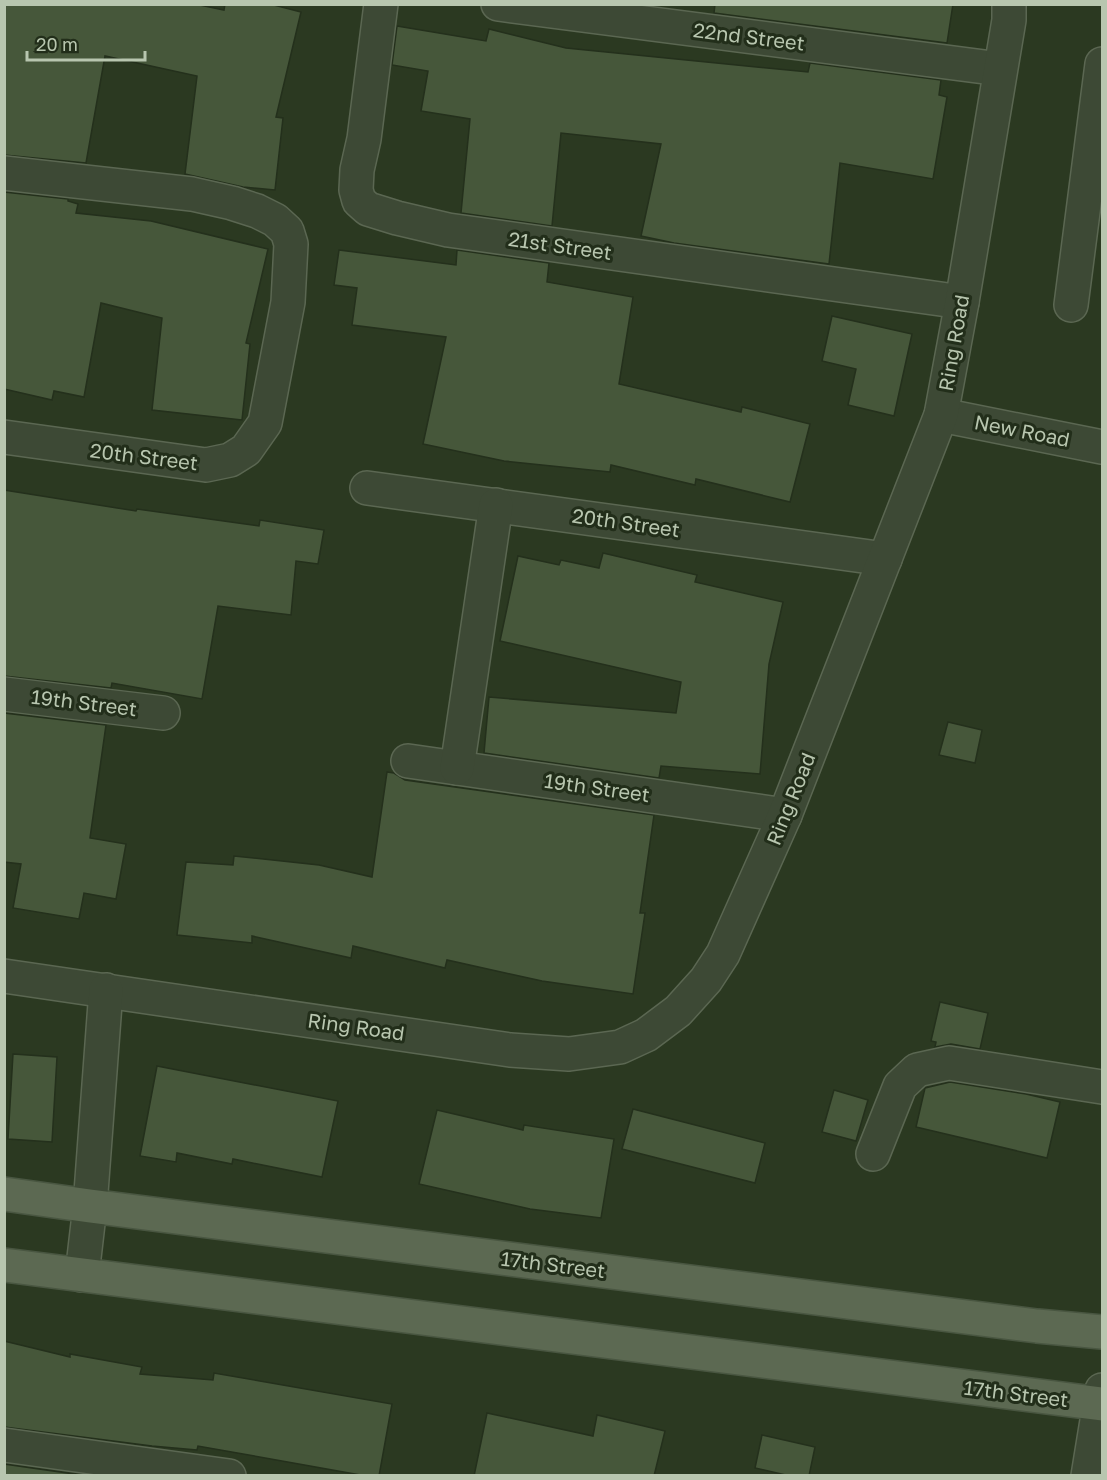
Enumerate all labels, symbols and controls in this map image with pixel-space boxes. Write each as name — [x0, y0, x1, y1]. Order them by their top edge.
street label: 22nd Street — [692, 17, 806, 55]
scale bar — [27, 24, 146, 62]
text: 20 m — [36, 33, 78, 55]
street label: 21st Street — [507, 226, 613, 264]
street label: Ring Road — [933, 293, 973, 393]
street label: New Road — [972, 409, 1072, 451]
street label: 20th Street — [89, 437, 199, 475]
street label: 20th Street — [571, 503, 682, 541]
street label: 19th Street — [30, 684, 138, 720]
street label: Ring Road — [761, 749, 819, 848]
street label: 19th Street — [543, 768, 651, 806]
street label: Ring Road — [306, 1007, 406, 1045]
street label: 17th Street — [500, 1246, 607, 1282]
street label: 17th Street — [963, 1375, 1070, 1411]

